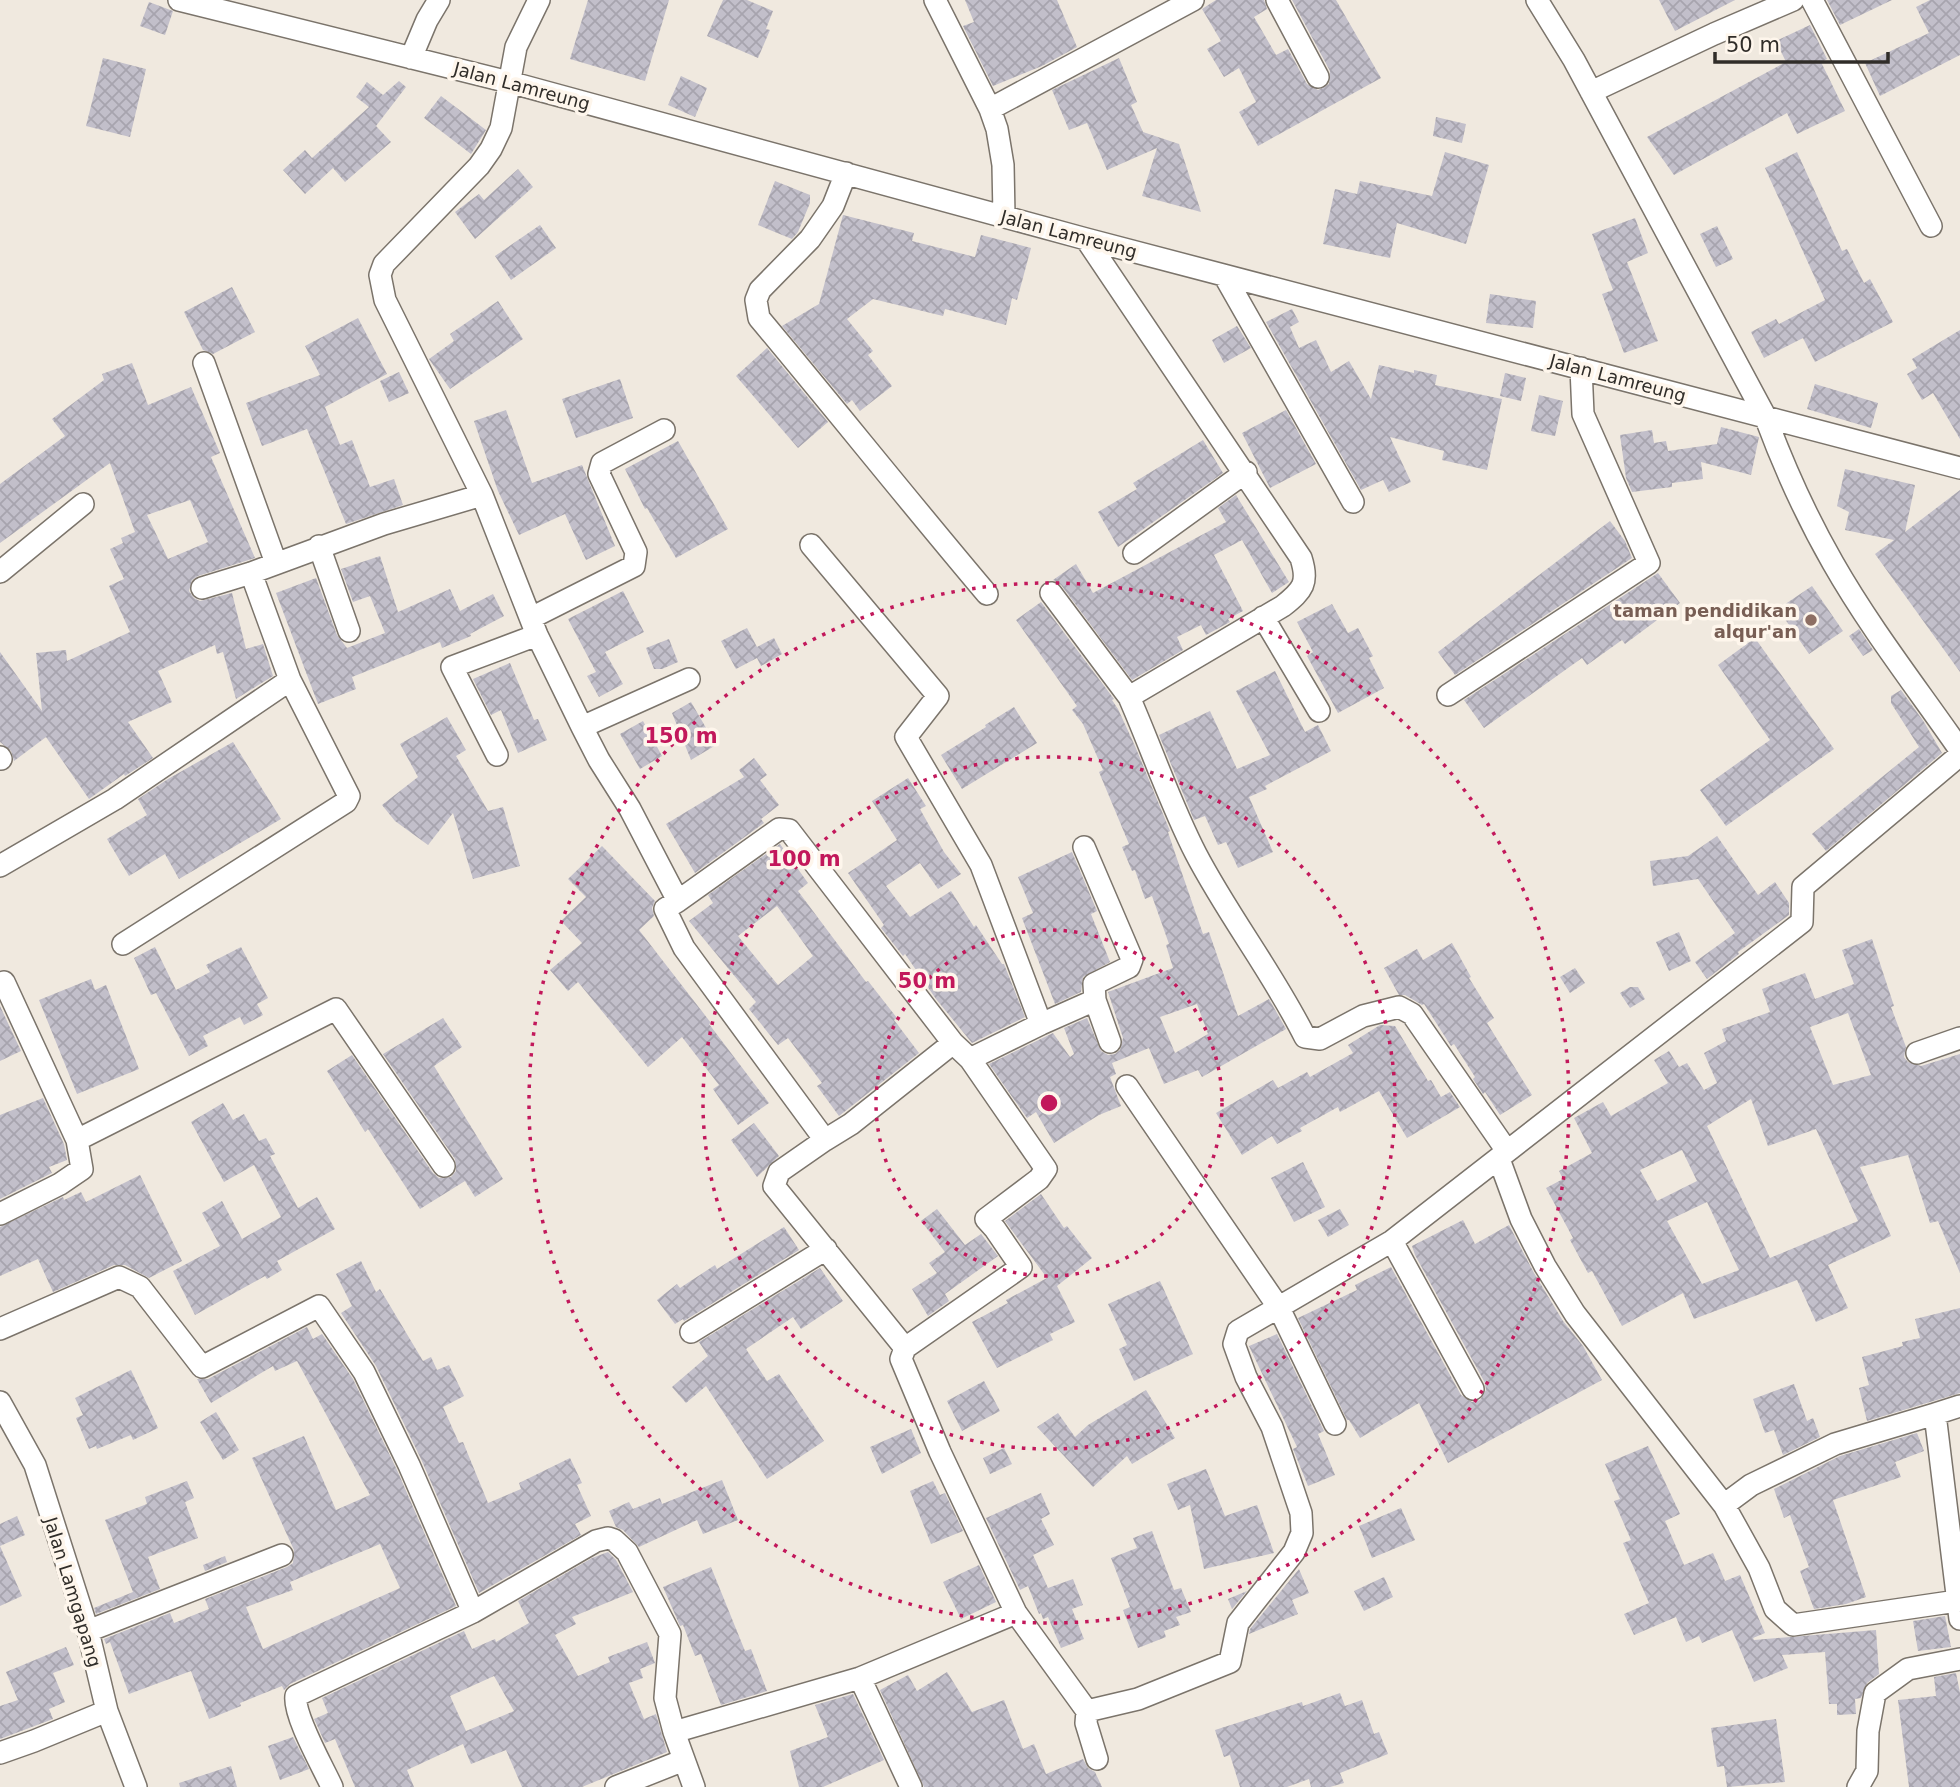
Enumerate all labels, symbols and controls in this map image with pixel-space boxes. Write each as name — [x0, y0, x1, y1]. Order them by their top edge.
scale bar — [1715, 21, 1888, 65]
text: 50 m — [1726, 33, 1780, 57]
street label: Jalan Lamreung — [450, 57, 593, 114]
street label: Jalan Lamreung — [997, 205, 1140, 262]
street label: Jalan Lamreung — [1546, 349, 1689, 406]
place label: taman pendidikan alqur'an — [1613, 600, 1797, 642]
marker: taman pendidikan alqur'an — [1803, 612, 1819, 628]
text: 150 m — [644, 724, 718, 748]
text: 100 m — [767, 847, 841, 871]
text: 50 m — [898, 969, 956, 993]
centre of rings — [1037, 1091, 1061, 1115]
street label: Jalan Lamgapang — [40, 1513, 106, 1670]

